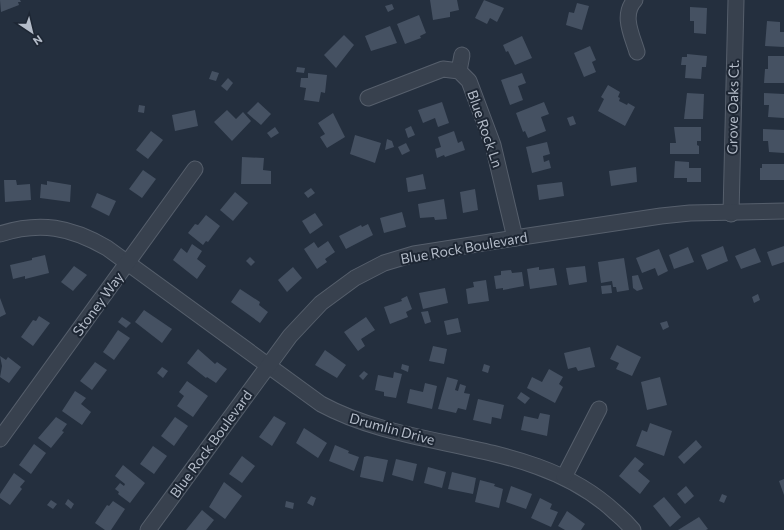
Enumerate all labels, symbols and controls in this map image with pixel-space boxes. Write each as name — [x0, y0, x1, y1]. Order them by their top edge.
north arrow — [12, 12, 52, 52]
text: N — [31, 33, 45, 48]
street label: Grove Oaks Ct. — [723, 60, 742, 154]
street label: Blue Rock Ln — [464, 88, 507, 170]
street label: Blue Rock Boulevard — [399, 228, 529, 267]
street label: Stoney Way — [69, 268, 127, 339]
street label: Blue Rock Boulevard — [166, 387, 255, 501]
street label: Drumlin Drive — [348, 409, 437, 448]

